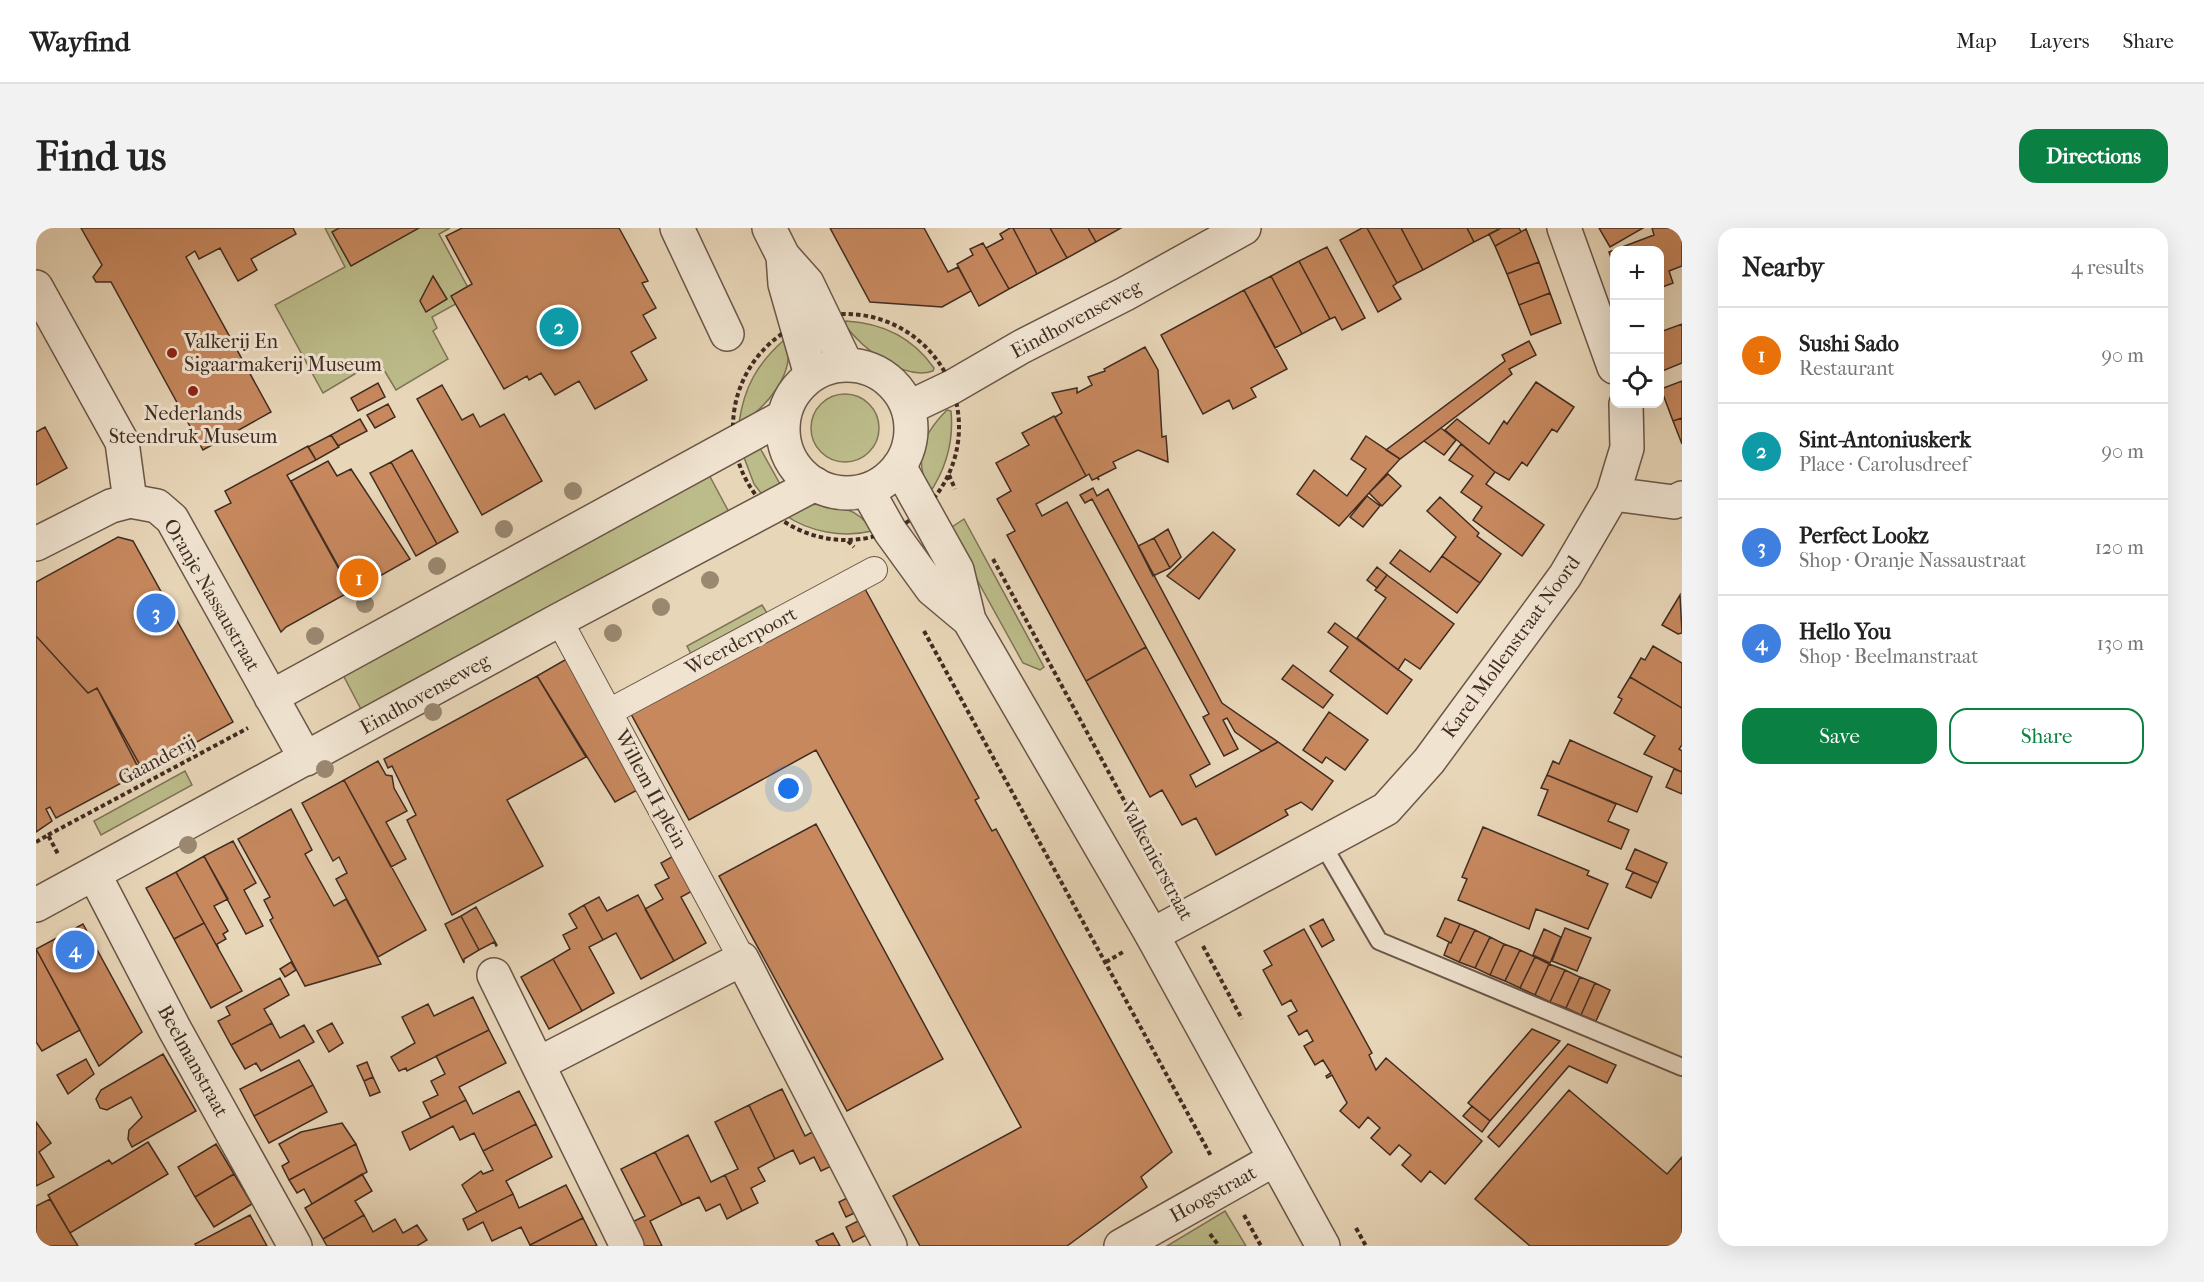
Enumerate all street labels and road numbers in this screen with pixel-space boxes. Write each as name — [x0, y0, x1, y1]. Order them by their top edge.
street label: Eindhovenseweg — [1007, 275, 1146, 363]
street label: Oranje Nassaustraat — [159, 515, 265, 675]
street label: Karel Mollenstraat Noord — [1437, 551, 1585, 743]
street label: Weerderpoort — [680, 602, 801, 680]
street label: Eindhovenseweg — [356, 649, 494, 739]
street label: Willem II-plein — [610, 725, 692, 853]
street label: Gaanderij — [114, 730, 200, 790]
street label: Valkenierstraat — [1116, 797, 1198, 924]
street label: Beelmanstraat — [153, 1001, 233, 1121]
street label: Hoogstraat — [1166, 1161, 1260, 1227]

